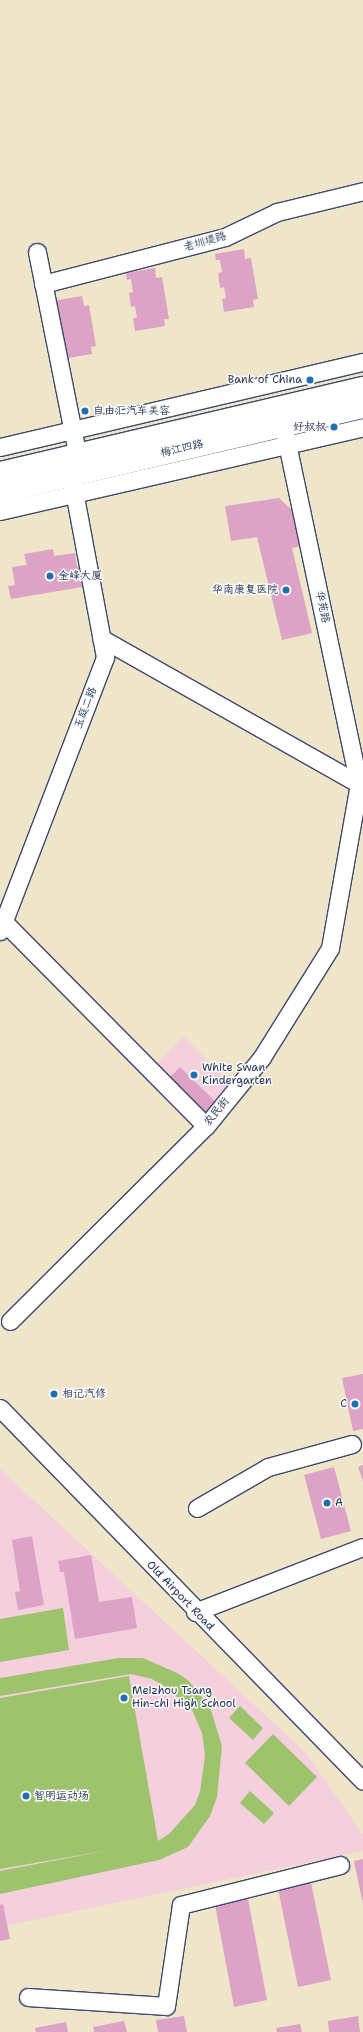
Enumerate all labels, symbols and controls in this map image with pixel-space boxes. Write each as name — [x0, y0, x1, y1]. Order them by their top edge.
street label: 老圳堤路 — [182, 230, 228, 254]
place label: Bank of China — [228, 373, 302, 387]
marker: Bank of China — [305, 375, 315, 385]
place label: 自由汇汽车美容 — [93, 404, 170, 418]
marker: 自由汇汽车美容 — [80, 406, 90, 416]
place label: 好叔叔 — [293, 420, 326, 434]
marker: 好叔叔 — [329, 422, 339, 432]
street label: 梅江四路 — [159, 438, 205, 460]
place label: 金峰大厦 — [58, 569, 102, 583]
marker: 金峰大厦 — [45, 571, 55, 581]
place label: 华南康复医院 — [212, 583, 278, 597]
marker: 华南康复医院 — [281, 585, 291, 595]
street label: 华苑路 — [312, 589, 332, 625]
street label: 玉庭二路 — [72, 685, 100, 731]
place label: White Swan Kindergarten — [202, 1062, 272, 1088]
marker: White Swan Kindergarten — [189, 1070, 199, 1080]
street label: 农民街 — [201, 1095, 233, 1129]
place label: 相记汽修 — [62, 1387, 106, 1401]
marker: 相记汽修 — [49, 1389, 59, 1399]
place label: C — [340, 1397, 347, 1411]
marker: C — [350, 1399, 360, 1409]
place label: A — [335, 1496, 343, 1510]
marker: A — [322, 1498, 332, 1508]
street label: Old Airport Road — [143, 1559, 217, 1633]
place label: Meizhou Tsang Hin-chi High School — [132, 1685, 236, 1711]
marker: Meizhou Tsang Hin-chi High School — [119, 1693, 129, 1703]
place label: 智明运动场 — [34, 1789, 89, 1803]
marker: 智明运动场 — [21, 1791, 31, 1801]

